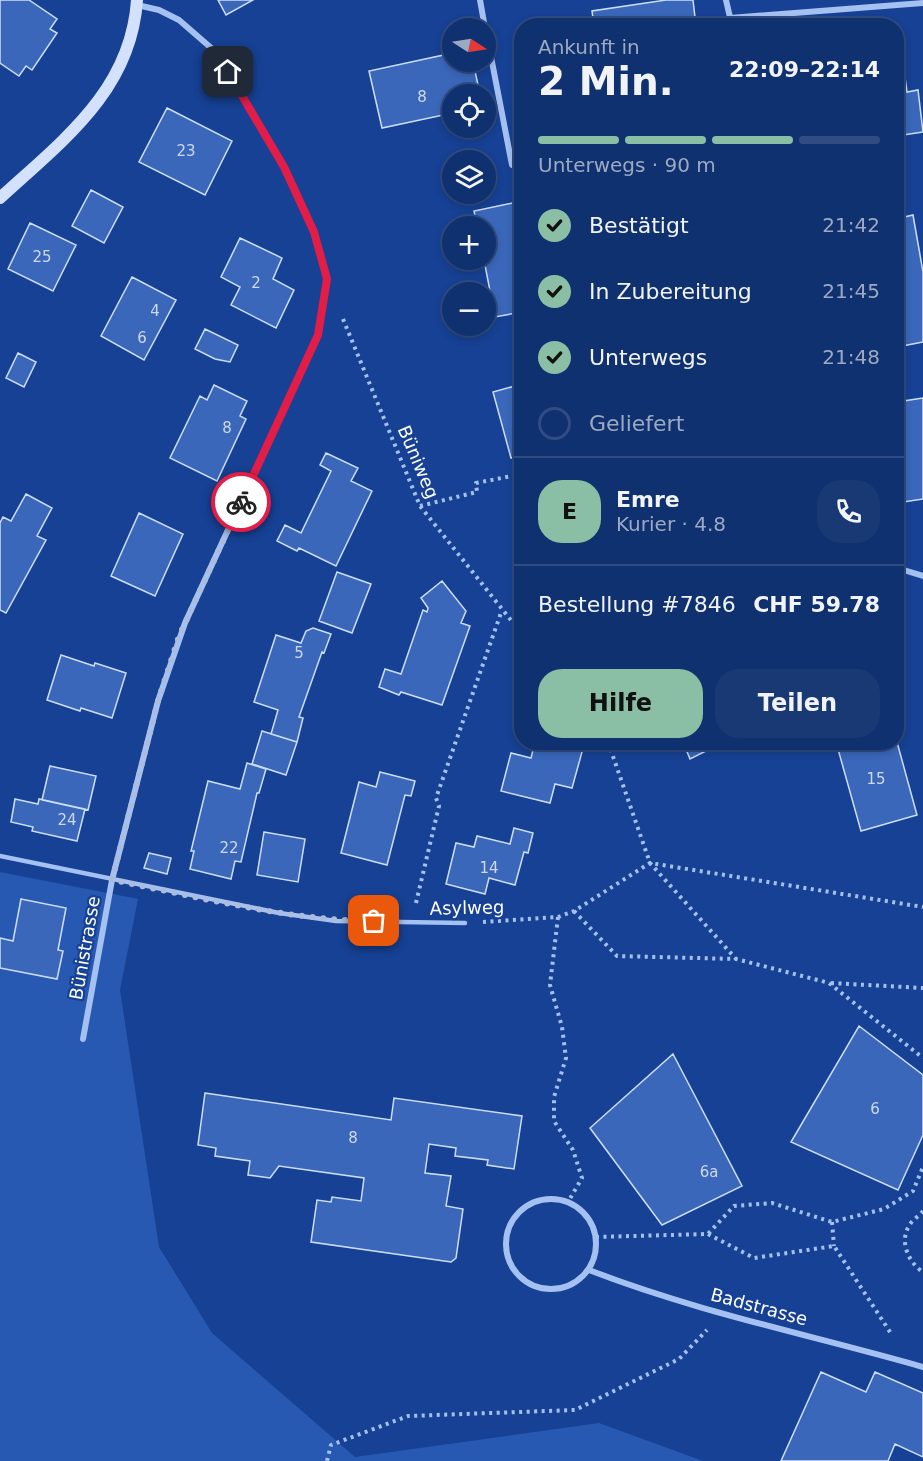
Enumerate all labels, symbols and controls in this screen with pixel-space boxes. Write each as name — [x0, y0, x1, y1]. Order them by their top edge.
north arrow — [442, 18, 496, 72]
map controls — [442, 18, 496, 336]
text: Ankunft in — [538, 35, 640, 59]
pin — [202, 46, 253, 97]
icon: home — [211, 55, 244, 88]
text: 22:09–22:14 — [729, 57, 880, 82]
text: 2 Min. — [538, 59, 673, 104]
button: locate — [442, 84, 496, 138]
house number: 8 — [417, 88, 427, 106]
house number: 23 — [176, 142, 196, 160]
button: layers — [442, 150, 496, 204]
text: Unterwegs · 90 m — [538, 153, 716, 177]
icon: check — [538, 209, 571, 242]
text: Bestätigt — [589, 213, 689, 238]
text: 21:42 — [822, 213, 880, 237]
button: + — [442, 216, 496, 270]
house number: 25 — [32, 248, 52, 266]
house number: 2 — [251, 274, 261, 292]
icon: check — [538, 275, 571, 308]
text: In Zubereitung — [589, 279, 752, 304]
text: 21:45 — [822, 279, 880, 303]
button: − — [442, 282, 496, 336]
house number: 4 — [150, 302, 160, 320]
house number: 6 — [137, 329, 147, 347]
icon: check — [538, 341, 571, 374]
text: Unterwegs — [589, 345, 707, 370]
text: 21:48 — [822, 345, 880, 369]
text: Geliefert — [589, 411, 684, 436]
house number: 8 — [222, 419, 232, 437]
street label: Büniweg — [394, 422, 443, 502]
courier — [211, 472, 271, 532]
button: phone — [817, 480, 880, 543]
icon: bike — [225, 486, 258, 519]
text: Emre — [616, 487, 680, 512]
text: E — [562, 499, 577, 524]
text: Kurier · 4.8 — [616, 512, 726, 536]
text: Bestellung #7846 — [538, 592, 736, 617]
text: CHF 59.78 — [753, 592, 880, 617]
house number: 5 — [294, 644, 304, 662]
button: Hilfe — [538, 669, 703, 738]
button: Teilen — [715, 669, 880, 738]
house number: 15 — [866, 770, 886, 788]
house number: 24 — [57, 811, 77, 829]
house number: 22 — [219, 839, 239, 857]
house number: 14 — [479, 859, 499, 877]
street label: Bünistrasse — [65, 894, 104, 1001]
pin — [348, 895, 399, 946]
street label: Asylweg — [430, 896, 504, 919]
icon: bag — [357, 904, 390, 937]
house number: 6 — [870, 1100, 880, 1118]
house number: 8 — [348, 1129, 358, 1147]
house number: 6a — [700, 1163, 718, 1181]
street label: Badstrasse — [708, 1283, 810, 1330]

